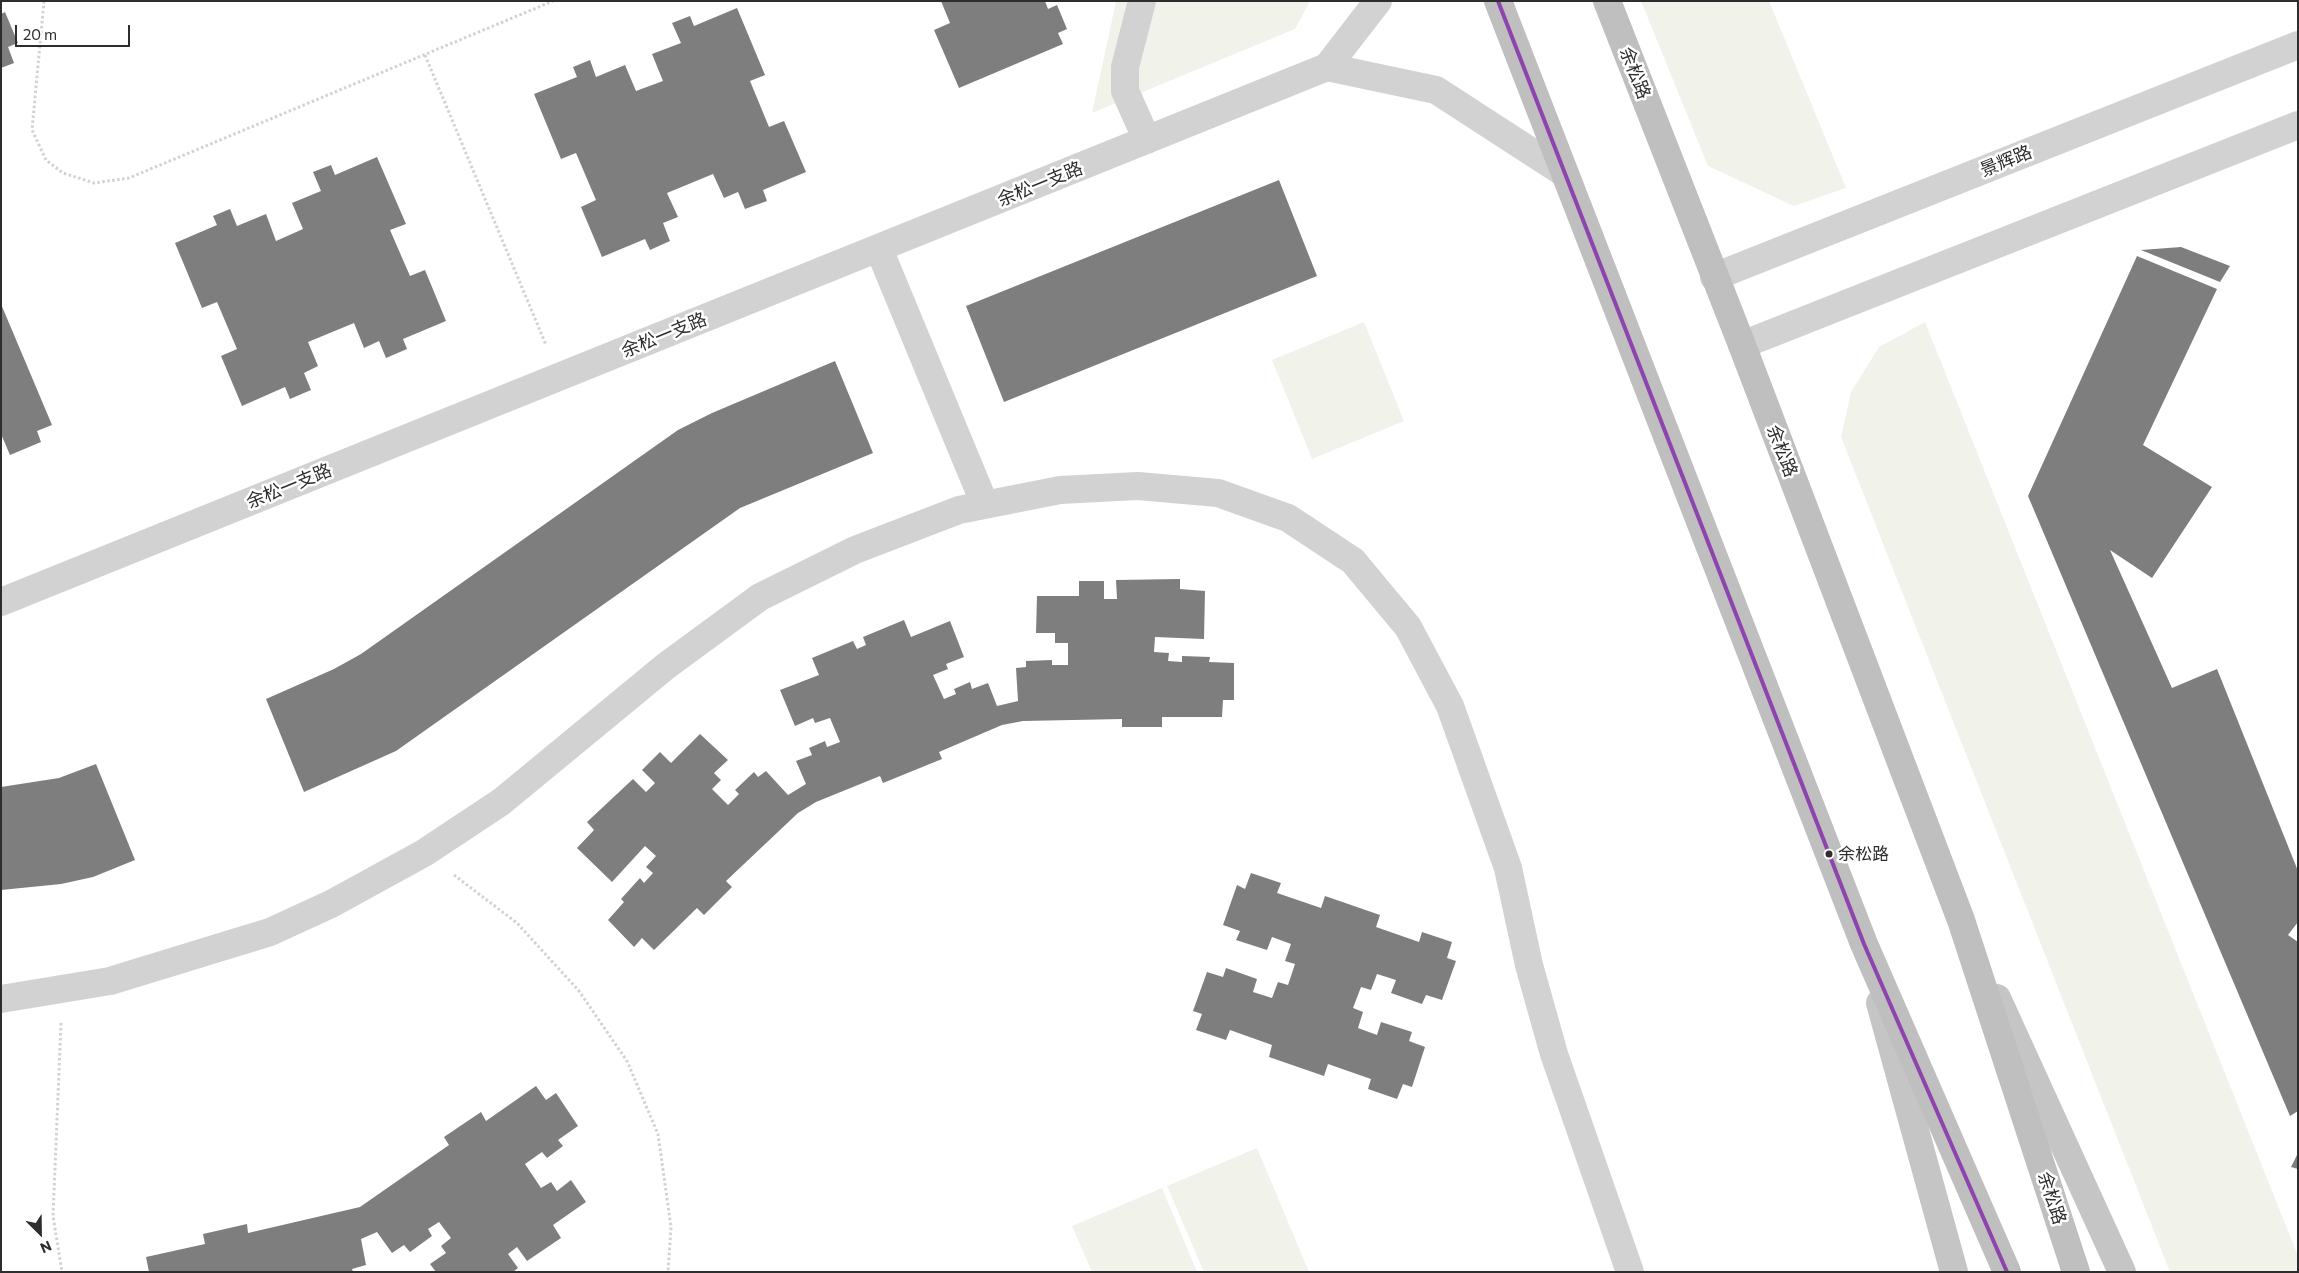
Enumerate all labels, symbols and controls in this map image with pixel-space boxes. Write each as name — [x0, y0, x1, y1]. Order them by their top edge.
scale bar — [18, 15, 132, 47]
text: 20 m — [23, 25, 57, 43]
street label: 余松路 — [1615, 44, 1655, 102]
street label: 景辉路 — [1977, 141, 2035, 181]
street label: 余松一支路 — [994, 157, 1086, 211]
street label: 余松一支路 — [618, 308, 710, 362]
street label: 余松路 — [1762, 422, 1802, 480]
street label: 余松一支路 — [243, 459, 335, 513]
place label: 余松路 — [1838, 844, 1889, 864]
marker: 余松路 — [1824, 849, 1834, 859]
street label: 余松路 — [2033, 1169, 2071, 1227]
north arrow — [15, 1208, 65, 1258]
text: N — [38, 1237, 54, 1257]

